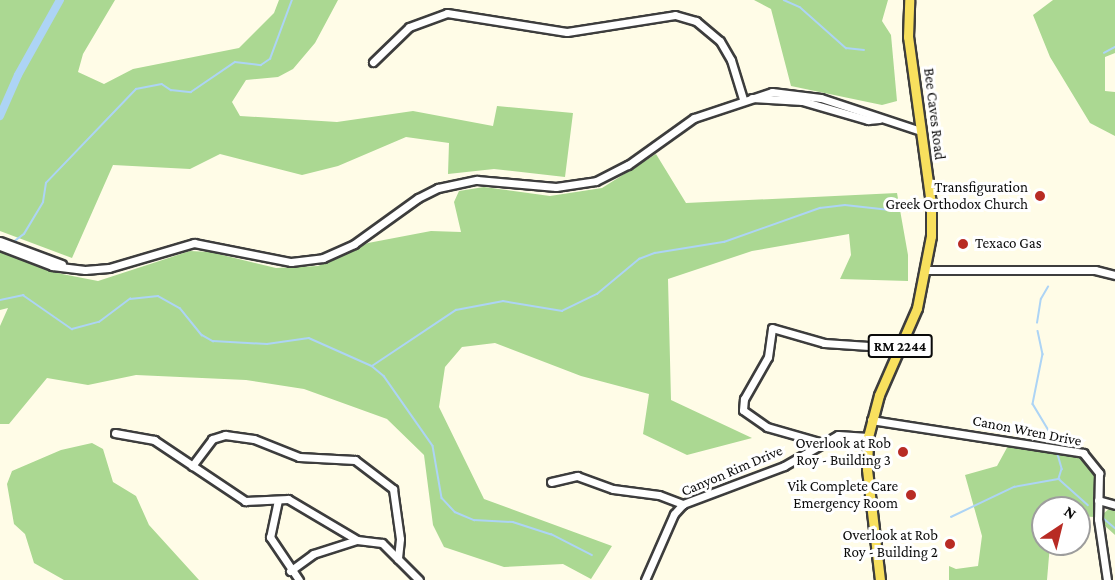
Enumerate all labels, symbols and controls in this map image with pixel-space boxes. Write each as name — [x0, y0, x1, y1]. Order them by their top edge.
street label: Bee Caves Road — [919, 67, 949, 161]
place label: Transfiguration Greek Orthodox Church — [885, 178, 1028, 213]
marker: Transfiguration Greek Orthodox Church — [1033, 189, 1047, 203]
place label: Texaco Gas — [975, 235, 1042, 253]
marker: Texaco Gas — [956, 237, 970, 251]
road number: RM 2244 — [867, 335, 933, 357]
street label: Canon Wren Drive — [971, 412, 1083, 450]
place label: Overlook at Rob Roy - Building 3 — [796, 434, 891, 469]
street label: Canyon Rim Drive — [679, 442, 785, 500]
marker: Overlook at Rob Roy - Building 3 — [896, 445, 910, 459]
place label: Vik Complete Care Emergency Room — [788, 477, 898, 512]
marker: Vik Complete Care Emergency Room — [902, 486, 920, 504]
north arrow — [1031, 496, 1091, 556]
text: N — [1061, 502, 1080, 523]
place label: Overlook at Rob Roy - Building 2 — [843, 526, 938, 561]
marker: Overlook at Rob Roy - Building 2 — [943, 537, 957, 551]

